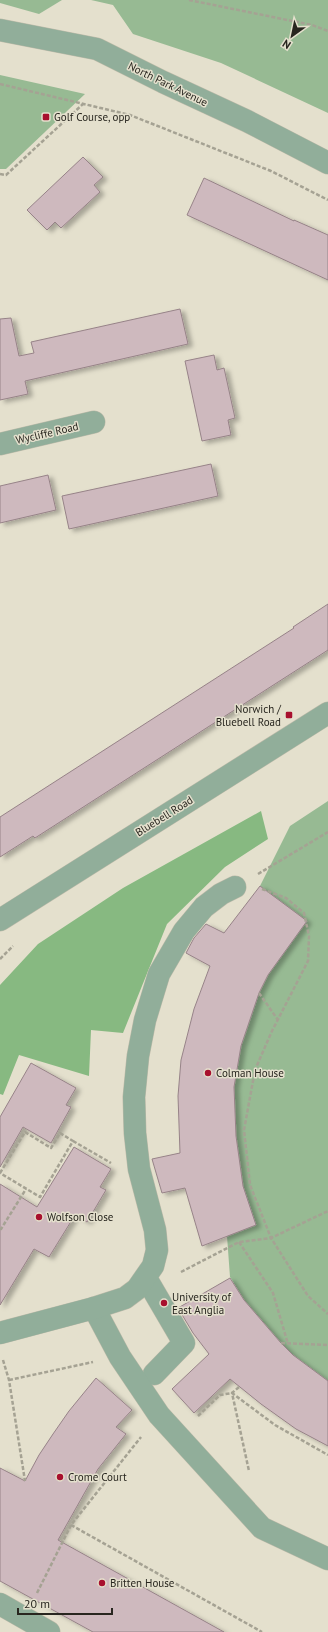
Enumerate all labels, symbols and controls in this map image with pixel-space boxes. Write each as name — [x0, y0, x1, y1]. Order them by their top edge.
north arrow — [272, 16, 312, 56]
text: N — [280, 37, 293, 52]
street label: North Park Avenue — [126, 59, 210, 110]
place label: Golf Course, opp — [54, 110, 130, 124]
marker: Golf Course, opp — [41, 112, 51, 122]
street label: Wycliffe Road — [14, 419, 80, 447]
place label: Norwich / Bluebell Road — [216, 702, 282, 729]
marker: Norwich / Bluebell Road — [284, 710, 294, 720]
street label: Bluebell Road — [133, 793, 195, 839]
place label: Colman House — [216, 1066, 284, 1080]
marker: Colman House — [203, 1068, 213, 1078]
place label: Wolfson Close — [47, 1210, 114, 1224]
marker: Wolfson Close — [34, 1212, 44, 1222]
place label: University of East Anglia — [172, 1290, 231, 1317]
marker: University of East Anglia — [159, 1298, 169, 1308]
place label: Crome Court — [68, 1470, 127, 1484]
marker: Crome Court — [55, 1472, 65, 1482]
place label: Britten House — [110, 1576, 175, 1590]
marker: Britten House — [97, 1578, 107, 1588]
scale bar — [18, 1590, 112, 1616]
text: 20 m — [24, 1596, 50, 1611]

